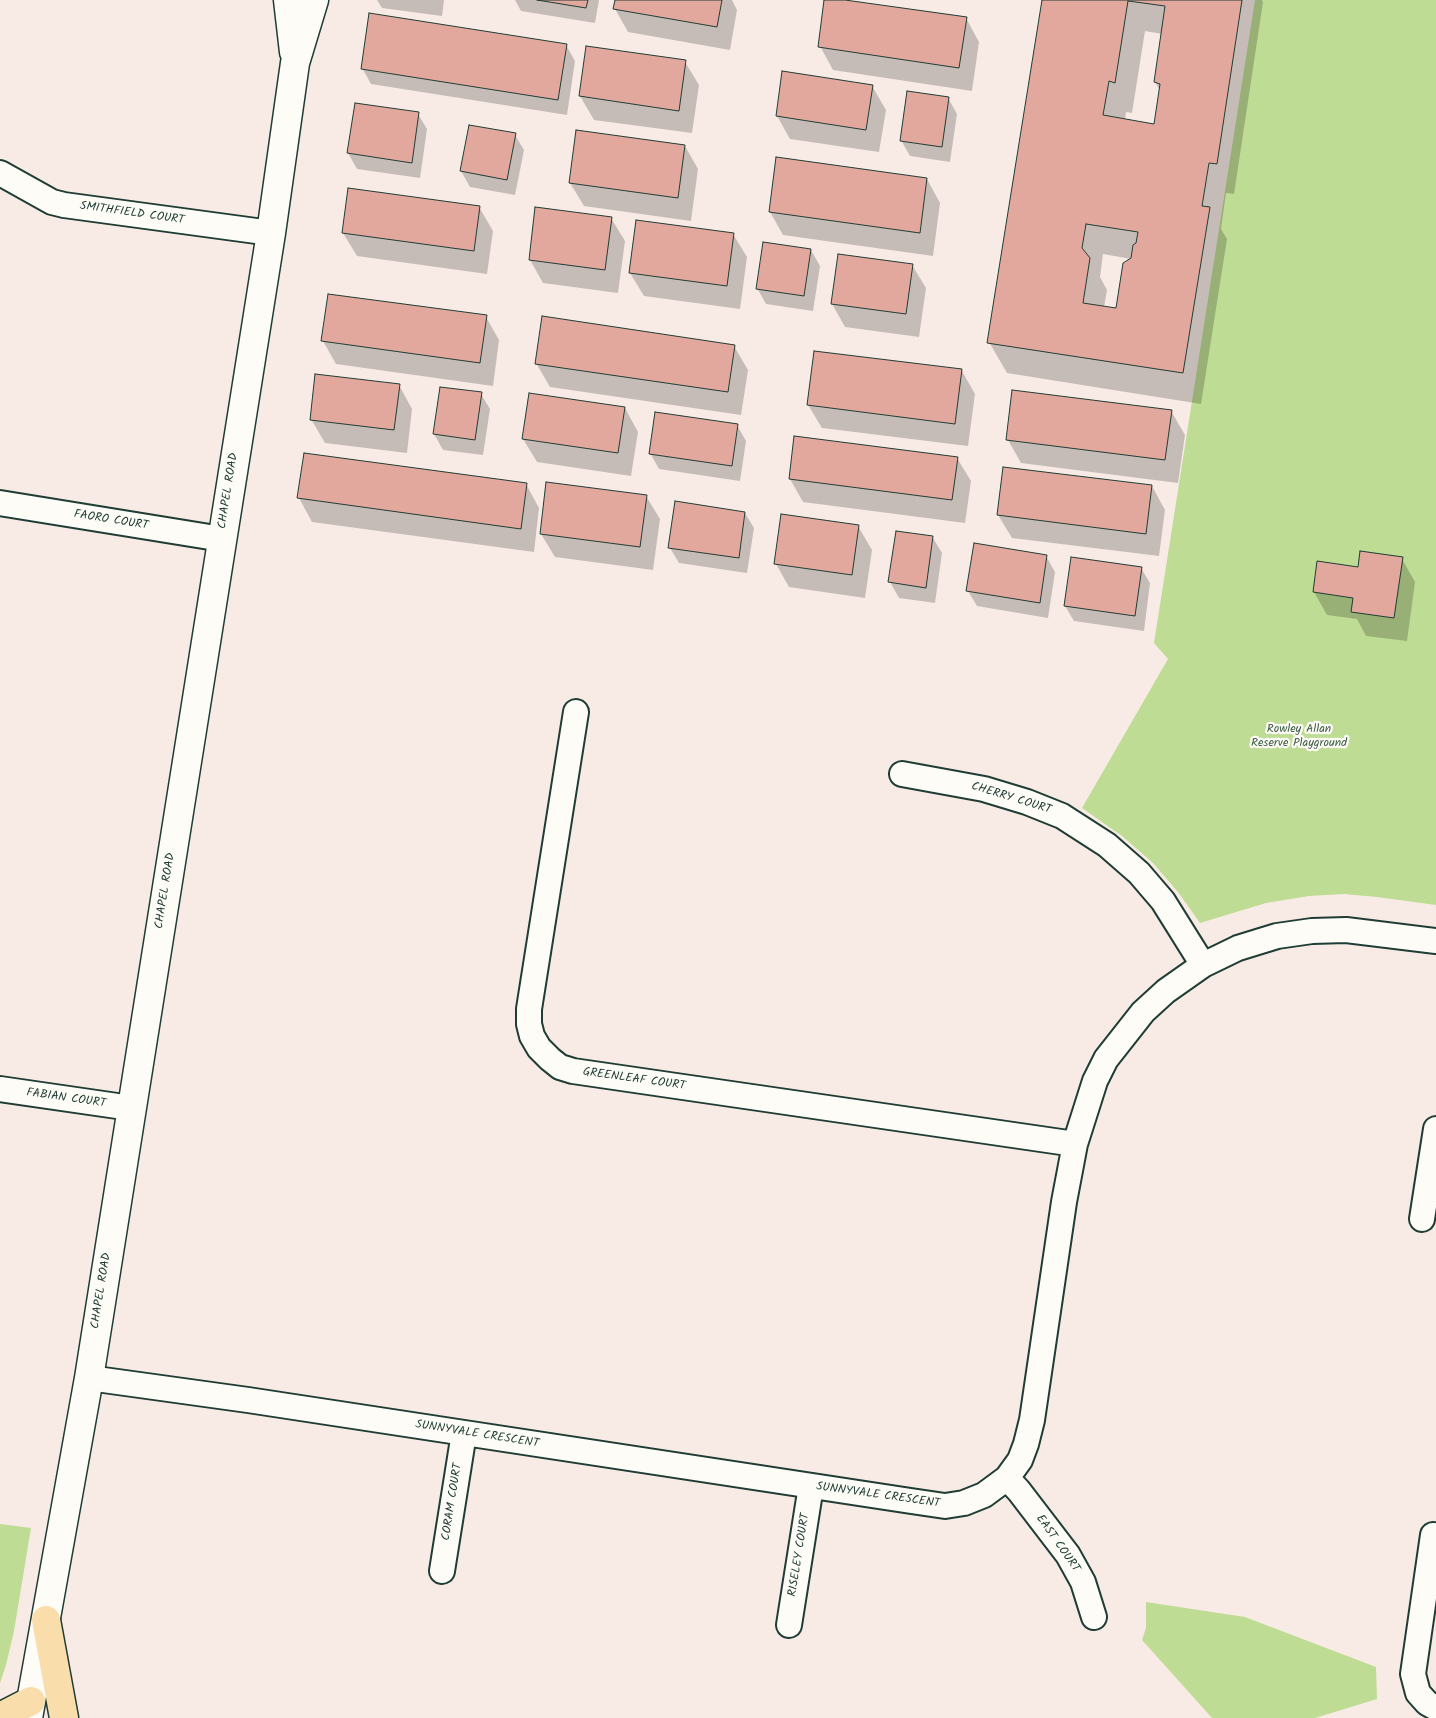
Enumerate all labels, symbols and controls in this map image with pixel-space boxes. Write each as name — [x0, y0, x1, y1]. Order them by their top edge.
street label: SMITHFIELD COURT — [79, 200, 185, 228]
street label: CHAPEL ROAD — [216, 452, 242, 530]
street label: FAORO COURT — [73, 508, 149, 534]
park label: Rowley Allan Reserve Playground — [1251, 723, 1347, 751]
street label: CHERRY COURT — [969, 780, 1053, 818]
street label: CHAPEL ROAD — [153, 852, 179, 930]
street label: GREENLEAF COURT — [582, 1066, 686, 1094]
street label: FABIAN COURT — [25, 1086, 107, 1112]
street label: CHAPEL ROAD — [89, 1252, 115, 1330]
street label: SUNNYVALE CRESCENT — [414, 1418, 540, 1452]
street label: CORAM COURT — [440, 1462, 466, 1542]
street label: SUNNYVALE CRESCENT — [815, 1480, 941, 1512]
street label: RISELEY COURT — [786, 1512, 814, 1598]
street label: EAST COURT — [1032, 1512, 1082, 1576]

